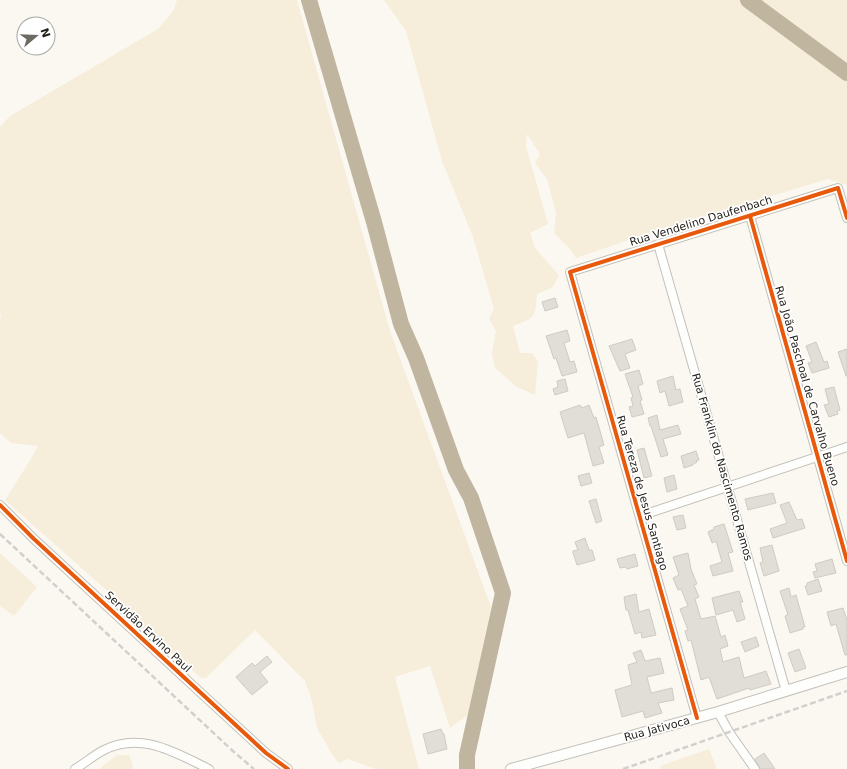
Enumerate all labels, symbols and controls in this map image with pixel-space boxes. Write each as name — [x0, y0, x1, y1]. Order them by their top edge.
north arrow — [16, 16, 56, 56]
text: N — [37, 26, 53, 39]
street label: Rua Vendelino Daufenbach — [628, 193, 774, 249]
street label: Rua João Paschoal de Carvalho Bueno — [772, 284, 842, 488]
street label: Rua Franklin do Nascimento Ramos — [689, 372, 755, 562]
street label: Rua Tereza de Jesus Santiago — [614, 414, 670, 572]
street label: Servidão Ervino Paul — [102, 589, 194, 675]
street label: Rua Jativoca — [623, 714, 691, 744]

